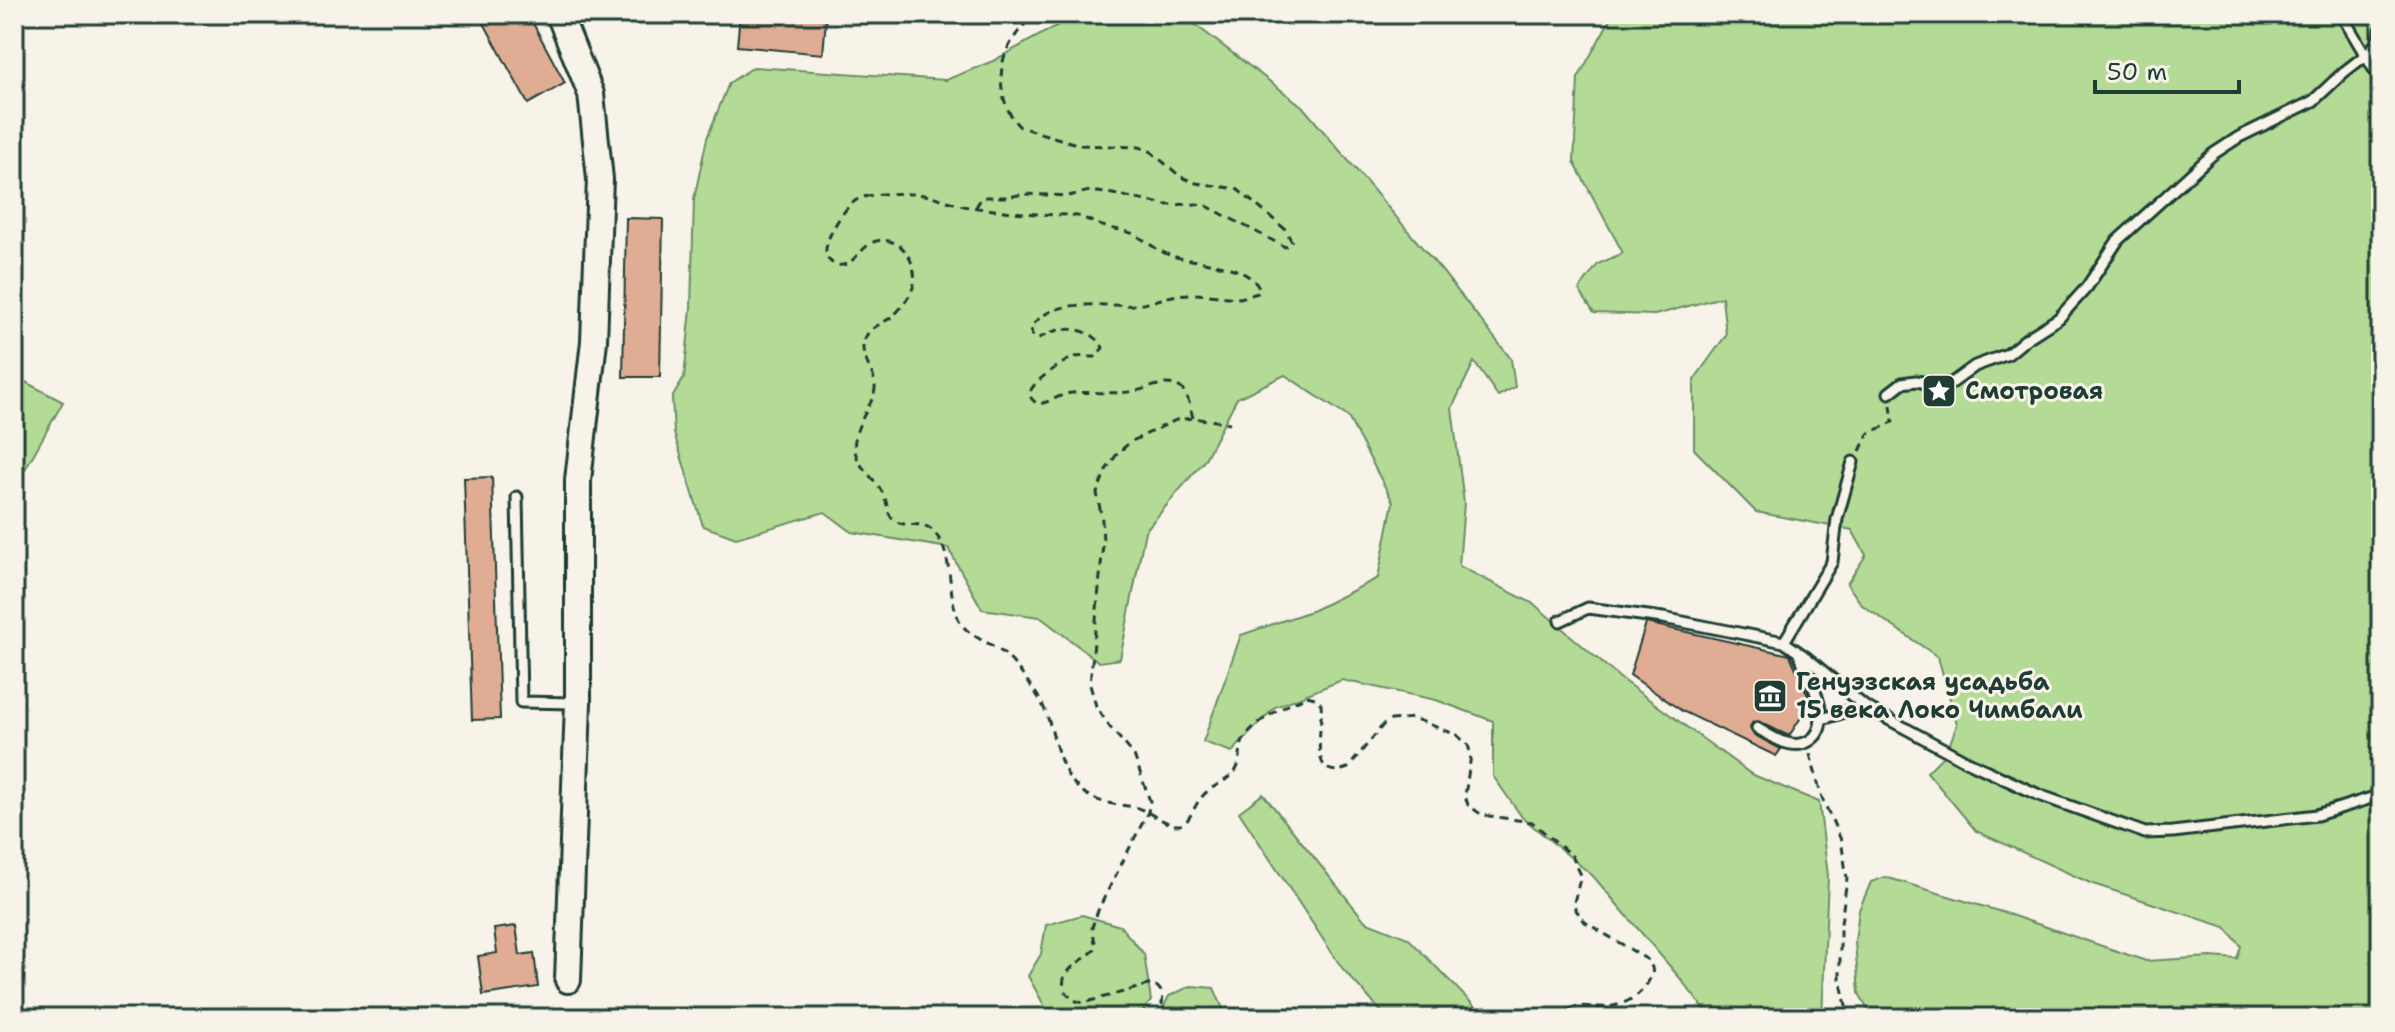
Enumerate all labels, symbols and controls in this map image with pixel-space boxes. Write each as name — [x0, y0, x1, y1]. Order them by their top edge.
scale bar — [2095, 44, 2239, 94]
text: 50 m — [2107, 56, 2167, 88]
place icon: Смотровая — [1920, 372, 1958, 410]
place label: Смотровая — [1965, 375, 2103, 407]
place label: Генуэзская усадьба 15 века Локо Чимбали — [1796, 666, 2083, 726]
museum icon: Генуэзская усадьба 15 века Локо Чимбали — [1751, 677, 1789, 715]

